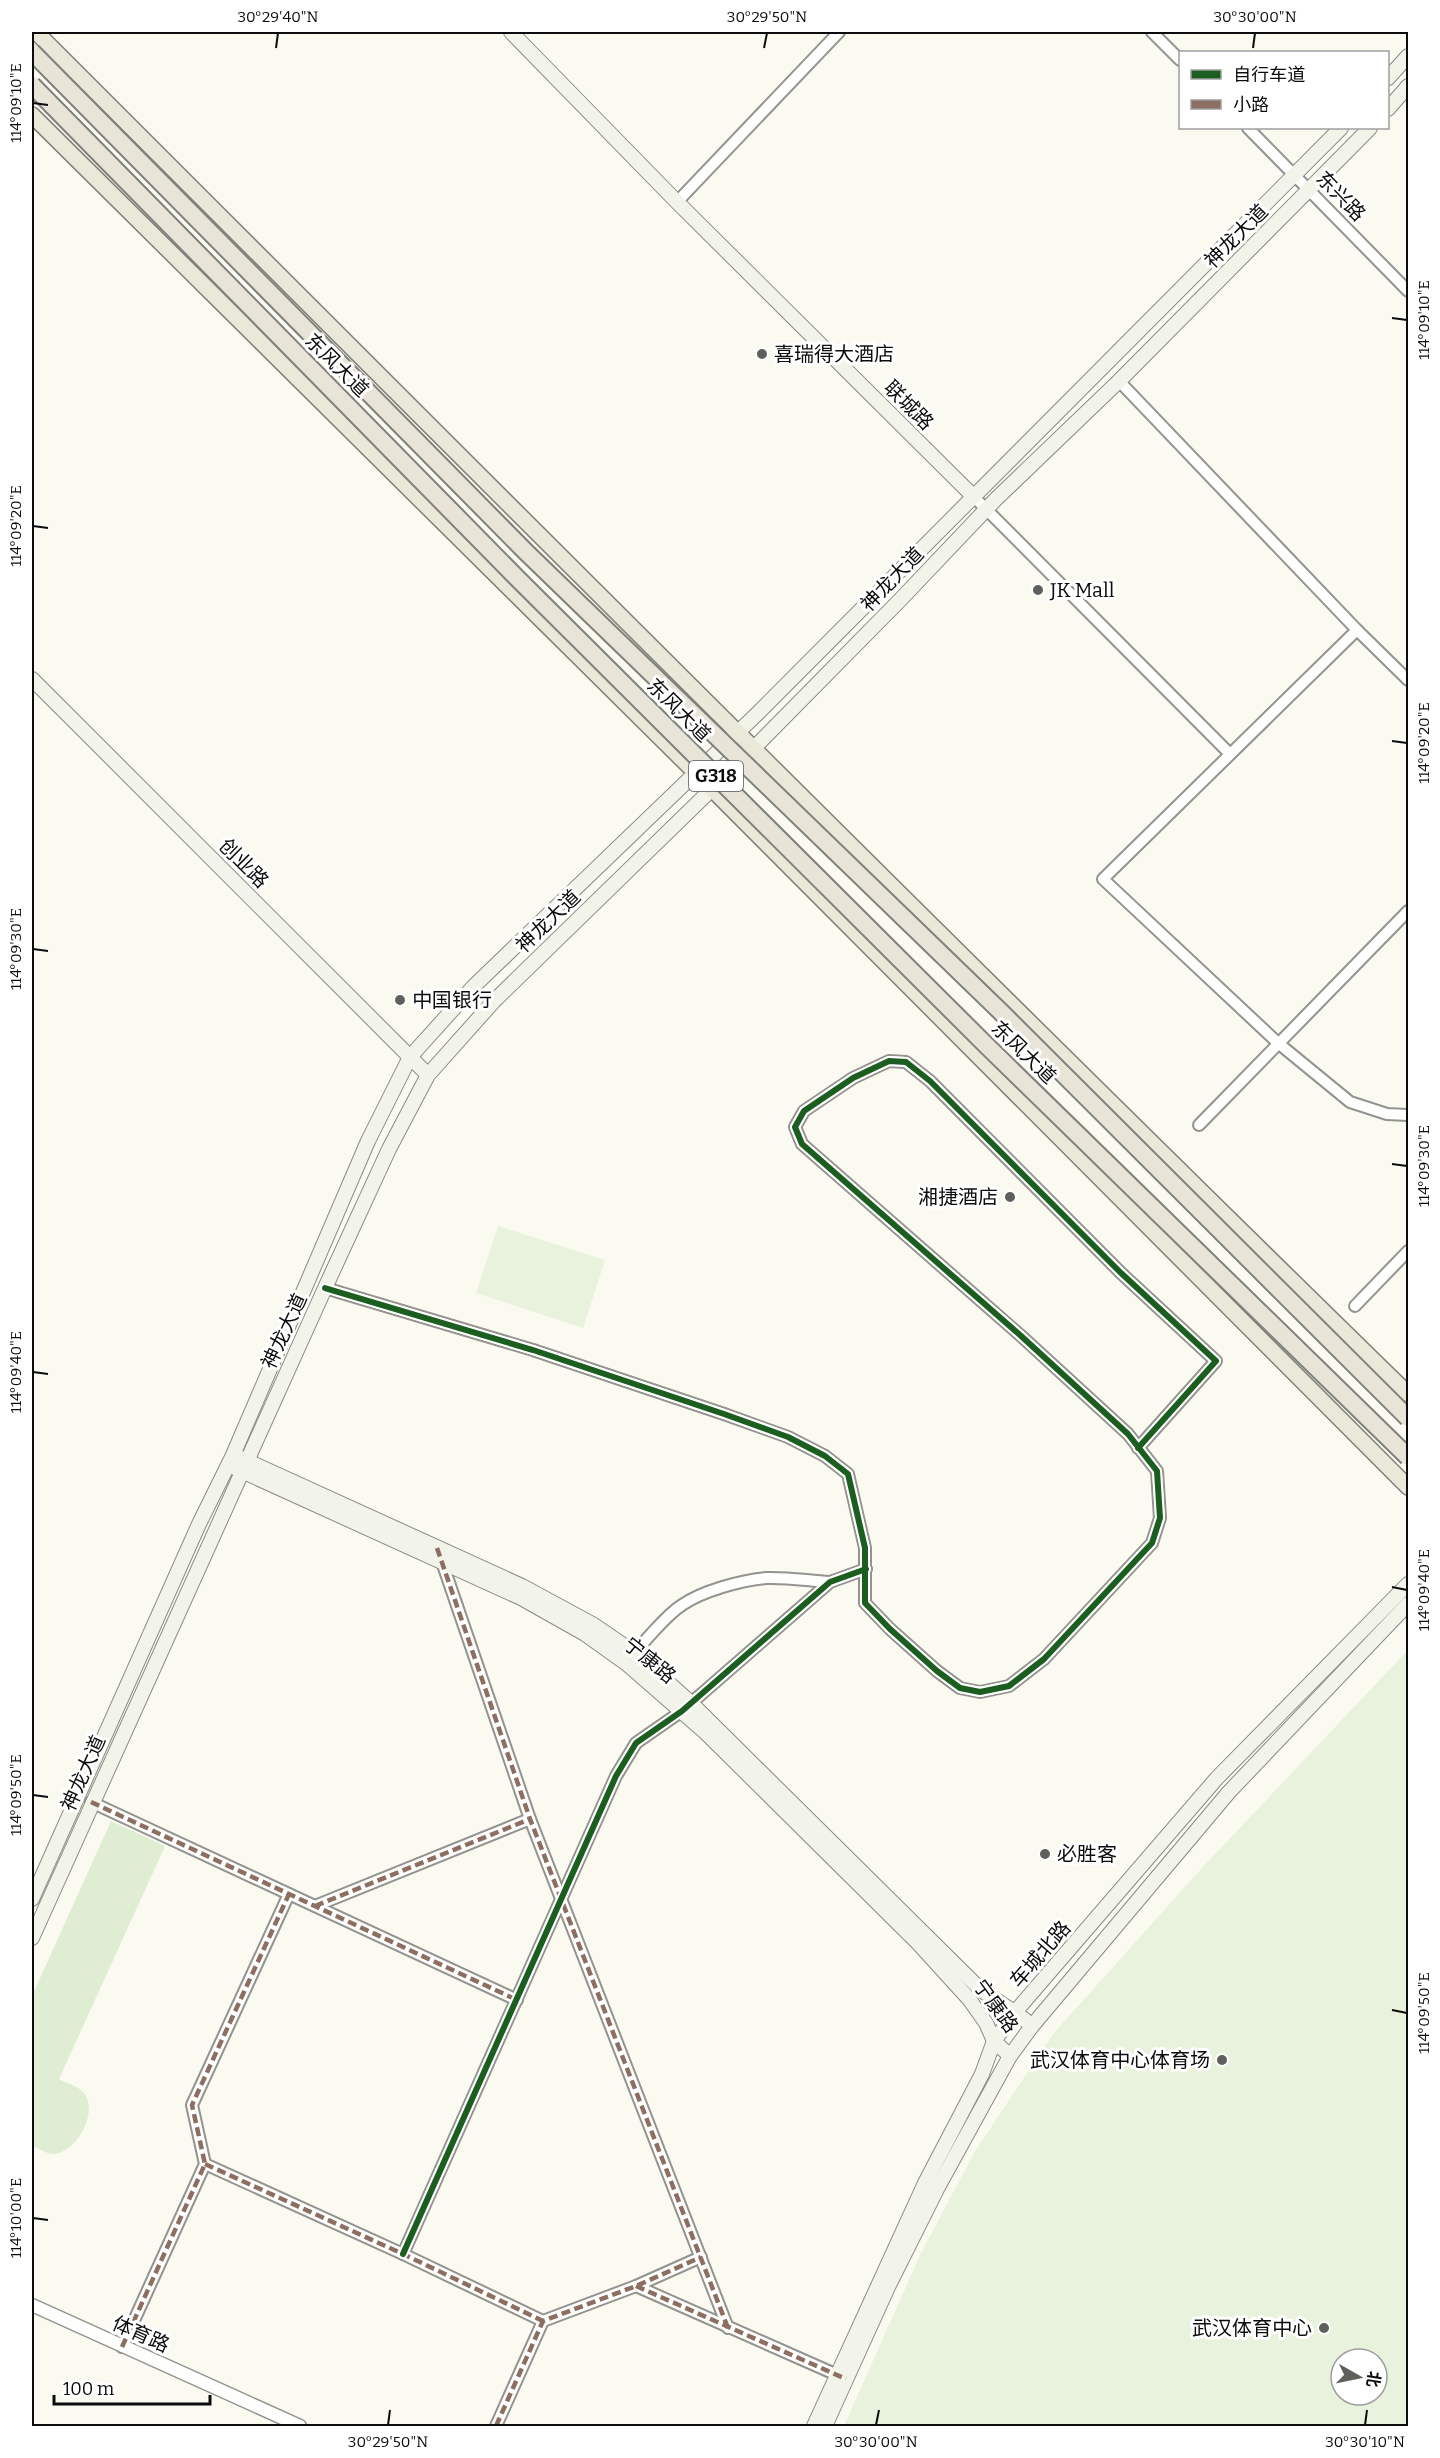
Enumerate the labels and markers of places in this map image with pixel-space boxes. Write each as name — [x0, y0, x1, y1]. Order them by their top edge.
place label: 喜瑞得大酒店 — [774, 342, 894, 366]
marker: 喜瑞得大酒店 — [755, 347, 769, 361]
place label: JK Mall — [1049, 578, 1115, 602]
marker: JK Mall — [1031, 583, 1045, 597]
place label: 中国银行 — [412, 988, 492, 1012]
marker: 中国银行 — [393, 993, 407, 1007]
place label: 湘捷酒店 — [918, 1185, 998, 1209]
marker: 湘捷酒店 — [1003, 1190, 1017, 1204]
place label: 必胜客 — [1057, 1842, 1117, 1866]
marker: 必胜客 — [1038, 1847, 1052, 1861]
place label: 武汉体育中心体育场 — [1030, 2048, 1210, 2072]
marker: 武汉体育中心体育场 — [1215, 2053, 1229, 2067]
place label: 武汉体育中心 — [1192, 2316, 1312, 2340]
marker: 武汉体育中心 — [1317, 2321, 1331, 2335]

